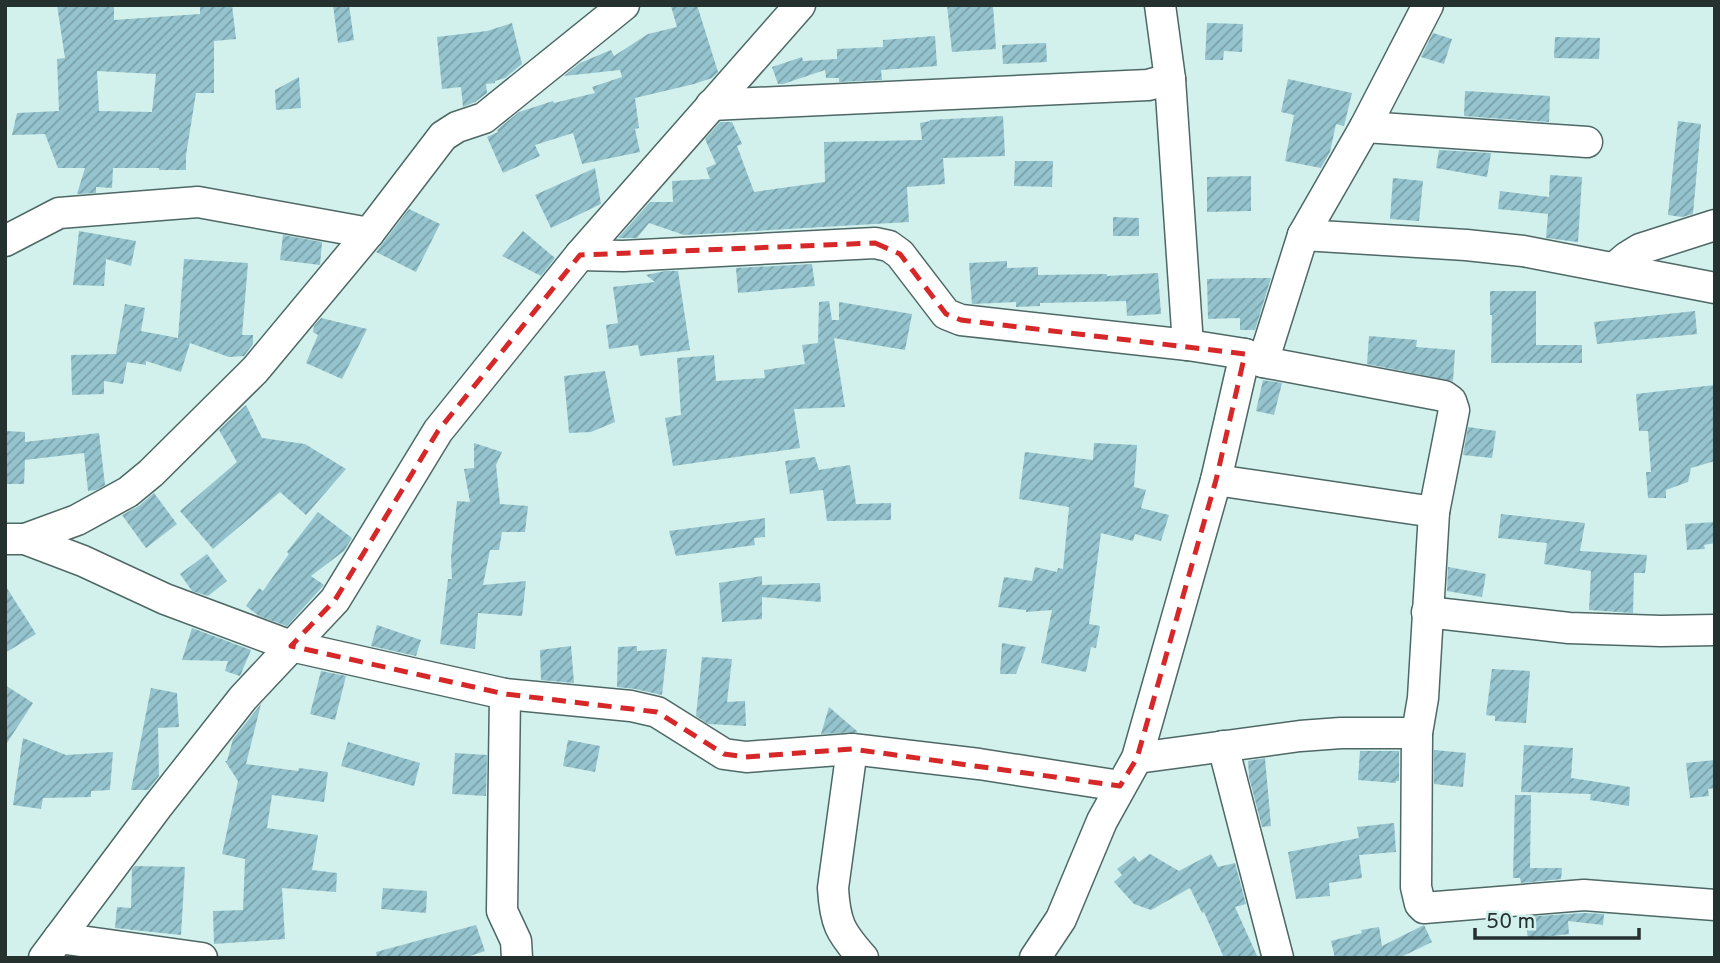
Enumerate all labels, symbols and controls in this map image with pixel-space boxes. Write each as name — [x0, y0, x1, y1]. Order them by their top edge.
scale bar — [1475, 897, 1640, 941]
text: 50 m — [1486, 909, 1535, 936]

